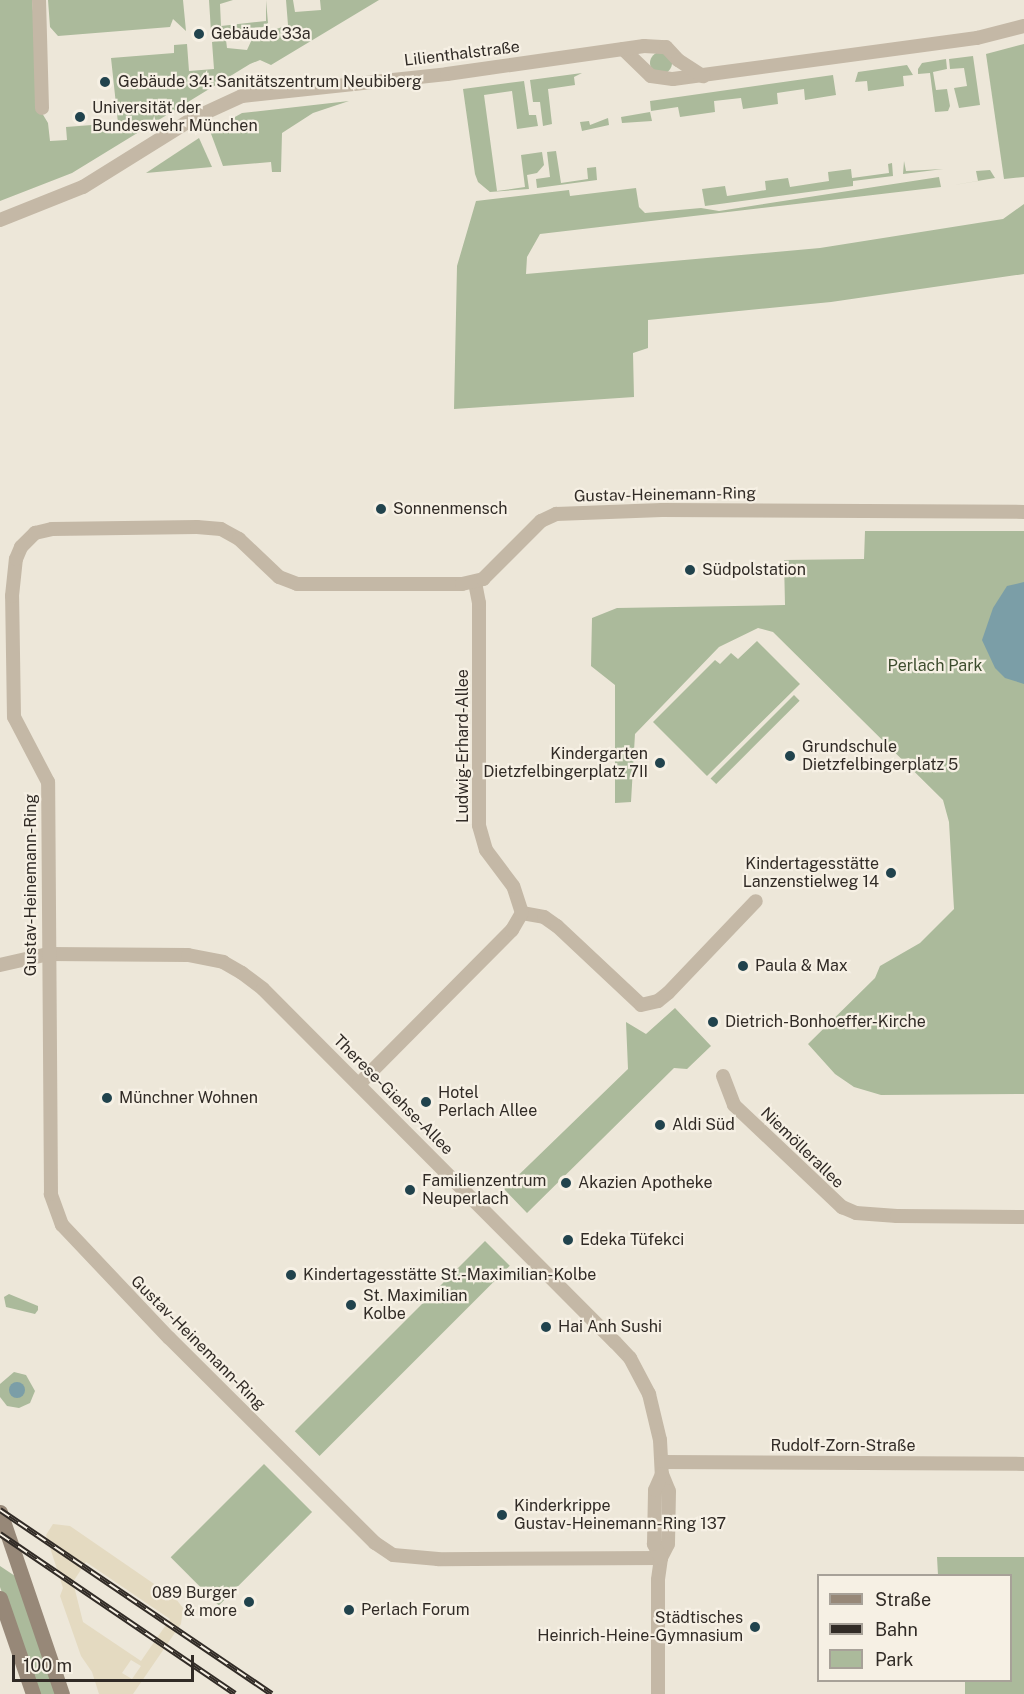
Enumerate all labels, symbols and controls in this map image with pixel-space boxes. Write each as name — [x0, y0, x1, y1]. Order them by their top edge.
place label: Gebäude 33a — [211, 24, 311, 44]
marker: Gebäude 33a — [192, 27, 206, 41]
street label: Lilienthalstraße — [403, 37, 521, 71]
place label: Gebäude 34: Sanitätszentrum Neubiberg — [118, 72, 422, 92]
marker: Gebäude 34: Sanitätszentrum Neubiberg — [96, 73, 114, 91]
place label: Universität der Bundeswehr München — [92, 98, 258, 136]
marker: Universität der Bundeswehr München — [73, 110, 87, 124]
street label: Gustav-Heinemann-Ring — [574, 484, 756, 506]
place label: Sonnenmensch — [393, 499, 507, 519]
marker: Sonnenmensch — [374, 502, 388, 516]
place label: Südpolstation — [702, 560, 806, 580]
marker: Südpolstation — [683, 563, 697, 577]
park label: Perlach Park — [888, 656, 982, 676]
street label: Ludwig-Erhard-Allee — [453, 669, 473, 823]
place label: Grundschule Dietzfelbingerplatz 5 — [802, 737, 958, 775]
place label: Kindergarten Dietzfelbingerplatz 7II — [483, 744, 648, 782]
marker: Grundschule Dietzfelbingerplatz 5 — [783, 749, 797, 763]
marker: Kindergarten Dietzfelbingerplatz 7II — [653, 756, 667, 770]
street label: Gustav-Heinemann-Ring — [21, 794, 41, 976]
place label: Kindertagesstätte Lanzenstielweg 14 — [743, 854, 879, 892]
marker: Kindertagesstätte Lanzenstielweg 14 — [884, 866, 898, 880]
place label: Paula & Max — [755, 956, 848, 976]
marker: Paula & Max — [736, 959, 750, 973]
place label: Dietrich-Bonhoeffer-Kirche — [725, 1012, 926, 1032]
marker: Dietrich-Bonhoeffer-Kirche — [706, 1015, 720, 1029]
street label: Therese-Giehse-Allee — [329, 1031, 457, 1159]
place label: Hotel Perlach Allee — [438, 1083, 537, 1121]
place label: Münchner Wohnen — [119, 1088, 258, 1108]
marker: Münchner Wohnen — [100, 1091, 114, 1105]
marker: Hotel Perlach Allee — [419, 1095, 433, 1109]
street label: Niemöllerallee — [756, 1104, 848, 1192]
place label: Aldi Süd — [672, 1115, 735, 1135]
marker: Aldi Süd — [653, 1118, 667, 1132]
place label: Familienzentrum Neuperlach — [422, 1171, 546, 1209]
place label: Akazien Apotheke — [578, 1173, 713, 1193]
marker: Akazien Apotheke — [559, 1176, 573, 1190]
marker: Familienzentrum Neuperlach — [403, 1183, 417, 1197]
place label: Edeka Tüfekci — [580, 1230, 684, 1250]
marker: Edeka Tüfekci — [561, 1233, 575, 1247]
place label: Kindertagesstätte St.-Maximilian-Kolbe — [303, 1265, 596, 1285]
marker: Kindertagesstätte St.-Maximilian-Kolbe — [284, 1268, 298, 1282]
street label: Gustav-Heinemann-Ring — [127, 1272, 269, 1414]
place label: St. Maximilian Kolbe — [363, 1286, 468, 1324]
marker: St. Maximilian Kolbe — [344, 1298, 358, 1312]
place label: Hai Anh Sushi — [558, 1317, 662, 1337]
marker: Hai Anh Sushi — [539, 1320, 553, 1334]
street label: Rudolf-Zorn-Straße — [771, 1436, 915, 1456]
place label: Kinderkrippe Gustav-Heinemann-Ring 137 — [514, 1496, 726, 1534]
marker: Kinderkrippe Gustav-Heinemann-Ring 137 — [495, 1508, 509, 1522]
legend — [817, 1574, 1012, 1682]
place label: 089 Burger & more — [152, 1583, 237, 1621]
text: Straße — [875, 1589, 931, 1610]
marker: 089 Burger & more — [242, 1595, 256, 1609]
place label: Perlach Forum — [361, 1600, 469, 1620]
marker: Perlach Forum — [342, 1603, 356, 1617]
place label: Städtisches Heinrich-Heine-Gymnasium — [537, 1608, 743, 1646]
text: Bahn — [875, 1619, 918, 1640]
marker: Städtisches Heinrich-Heine-Gymnasium — [748, 1620, 762, 1634]
scale bar — [15, 1643, 196, 1681]
text: Park — [875, 1649, 913, 1670]
text: 100 m — [23, 1655, 72, 1676]

